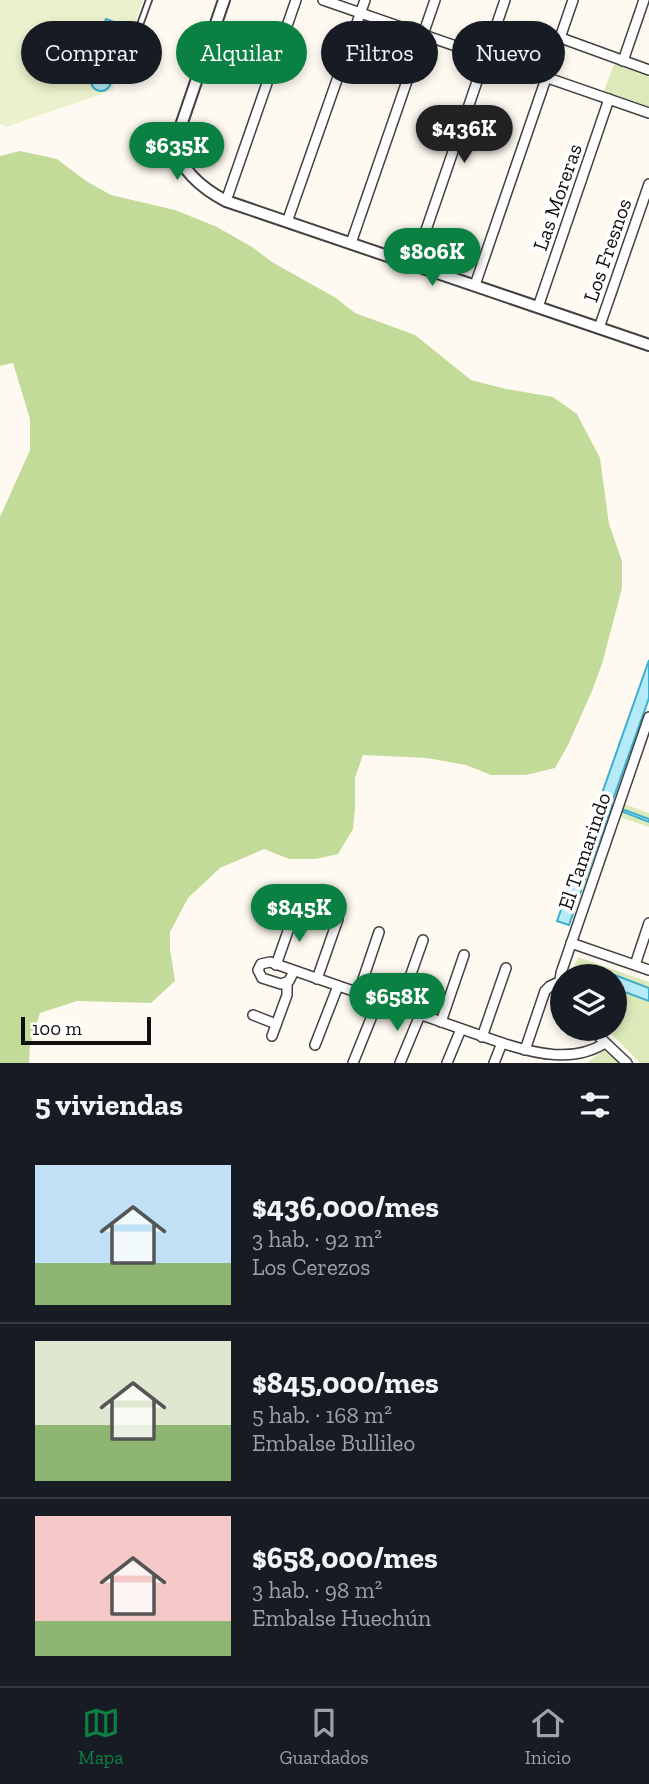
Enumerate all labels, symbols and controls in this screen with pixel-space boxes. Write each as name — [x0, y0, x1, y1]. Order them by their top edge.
chip: Comprar — [21, 21, 162, 84]
chip: Alquilar — [176, 21, 307, 84]
chip: Filtros — [321, 21, 438, 84]
chip: Nuevo — [452, 21, 565, 84]
pin: $436K — [415, 106, 513, 165]
text: $436K — [432, 114, 496, 142]
pin: $635K — [128, 122, 226, 182]
text: $635K — [145, 131, 209, 159]
street label: Las Moreras — [527, 140, 587, 254]
street label: Los Fresnos — [578, 195, 636, 305]
pin: $806K — [383, 229, 481, 288]
text: $806K — [400, 237, 464, 265]
street label: El Tamarindo — [552, 789, 616, 913]
pin: $845K — [250, 884, 348, 944]
text: $845K — [267, 893, 331, 921]
map controls — [550, 964, 627, 1041]
button: layers — [550, 964, 627, 1041]
pin: $658K — [348, 974, 446, 1033]
text: $658K — [365, 982, 429, 1010]
scale bar — [21, 1014, 150, 1046]
text: 100 m — [32, 1017, 82, 1040]
icon: filters — [576, 1086, 614, 1124]
text: 5 viviendas — [35, 1087, 183, 1123]
text: $436,000/mes — [252, 1189, 439, 1225]
icon: home — [91, 1193, 175, 1277]
text: 3 hab. · 92 m² — [252, 1225, 382, 1253]
text: Los Cerezos — [252, 1253, 370, 1281]
text: $845,000/mes — [252, 1365, 439, 1401]
icon: home — [91, 1369, 175, 1453]
text: 5 hab. · 168 m² — [252, 1401, 392, 1429]
text: Embalse Bullileo — [252, 1429, 415, 1457]
text: $658,000/mes — [252, 1540, 438, 1576]
icon: home — [91, 1544, 175, 1628]
text: 3 hab. · 98 m² — [252, 1576, 383, 1604]
text: Embalse Huechún — [252, 1604, 431, 1632]
tab: Mapa — [78, 1704, 123, 1769]
tab: Guardados — [280, 1704, 369, 1769]
tab: Inicio — [525, 1704, 571, 1769]

